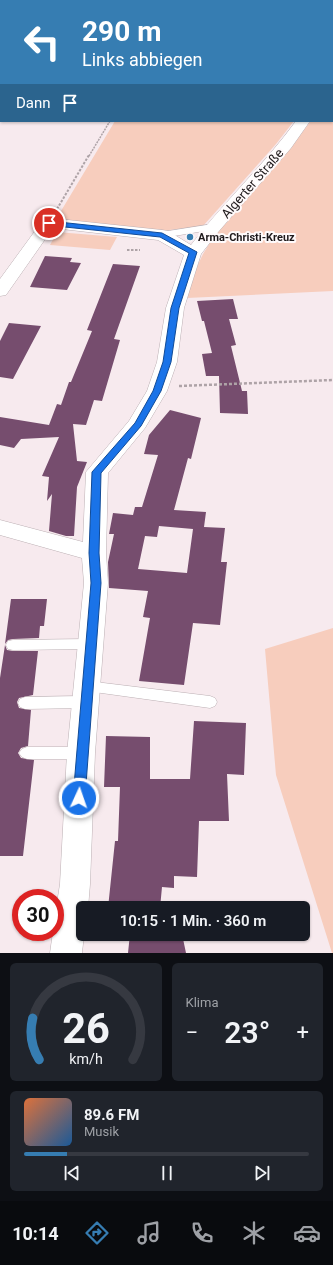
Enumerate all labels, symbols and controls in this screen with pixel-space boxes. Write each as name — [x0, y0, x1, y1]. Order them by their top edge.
text: 290 m — [82, 15, 161, 48]
icon: left — [16, 16, 68, 68]
text: Links abbiegen — [82, 49, 202, 70]
icon: arrive — [59, 92, 81, 114]
text: Dann — [16, 94, 51, 112]
street label: Algerter Straße — [218, 145, 287, 221]
pin — [32, 206, 66, 240]
icon: arrive — [38, 212, 60, 234]
place label: Arma-Christi-Kreuz — [198, 231, 295, 244]
marker: Arma-Christi-Kreuz — [185, 232, 195, 242]
position arrow — [58, 777, 100, 819]
speed limit sign: 30 — [12, 889, 64, 941]
text: 10:15 · 1 Min. · 360 m — [120, 912, 266, 930]
text: Klima — [186, 995, 218, 1010]
text: 26 — [62, 1004, 110, 1053]
text: 23° — [224, 1015, 270, 1050]
text: − — [186, 1020, 198, 1045]
text: + — [297, 1020, 309, 1045]
text: km/h — [69, 1051, 103, 1067]
text: 89.6 FM — [84, 1106, 139, 1124]
text: Musik — [84, 1124, 119, 1139]
icon: previous — [61, 1162, 83, 1184]
icon: pause — [156, 1162, 178, 1184]
icon: next — [251, 1162, 273, 1184]
icon: directions — [83, 1219, 111, 1247]
icon: music — [135, 1219, 163, 1247]
icon: phone — [188, 1219, 216, 1247]
icon: climate — [240, 1219, 268, 1247]
icon: car — [293, 1219, 321, 1247]
text: 10:14 — [12, 1223, 59, 1244]

